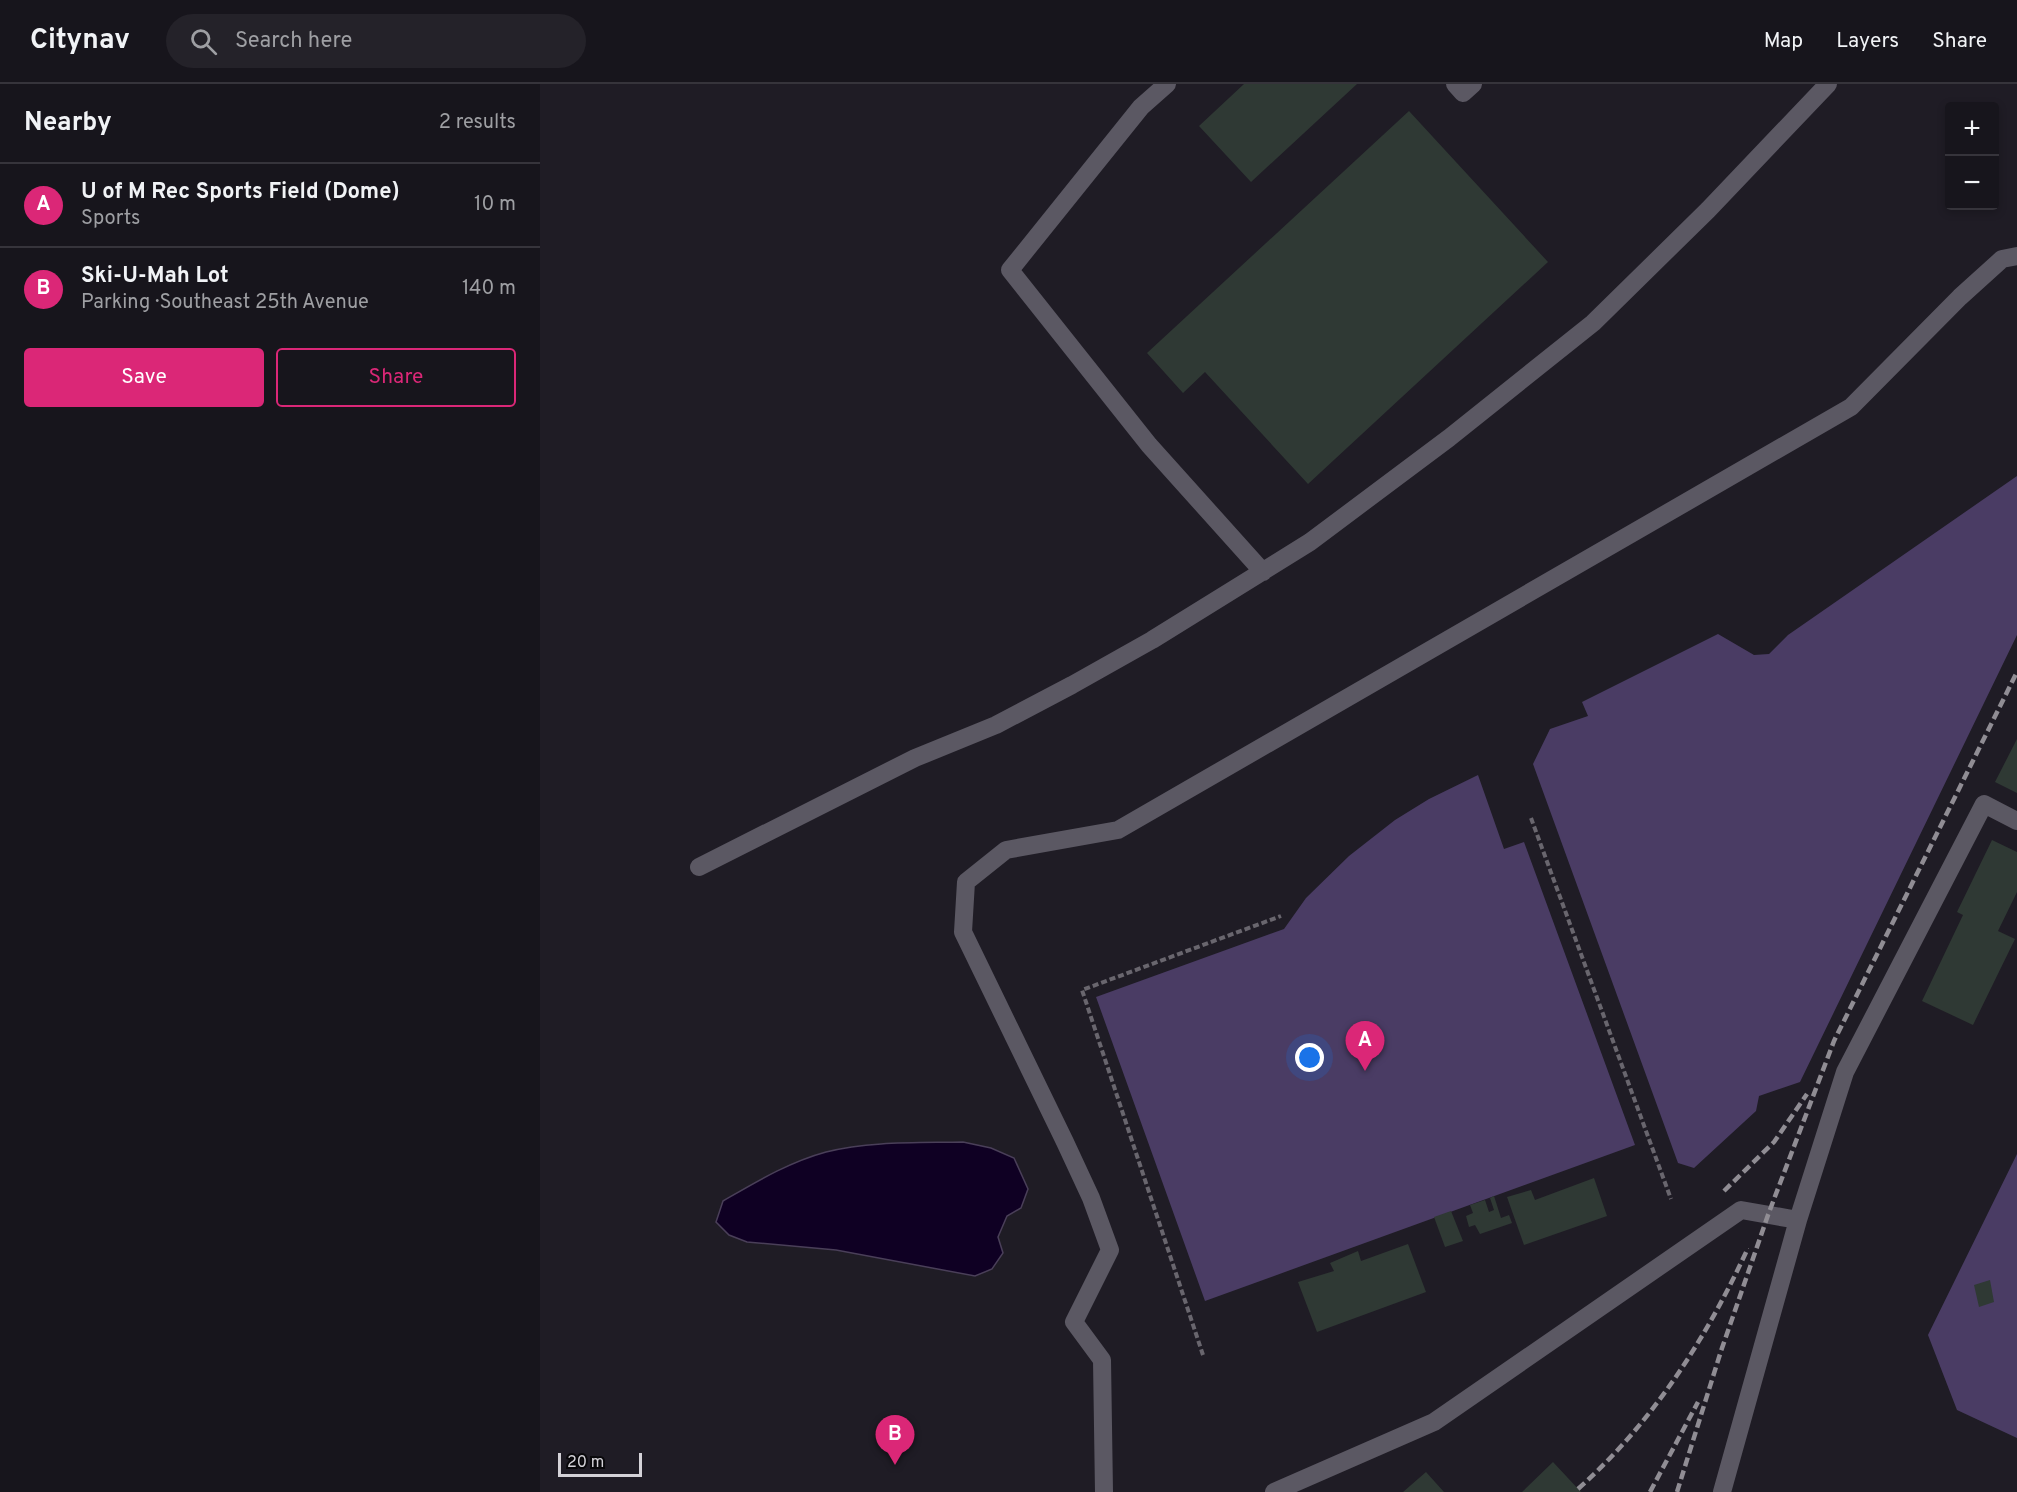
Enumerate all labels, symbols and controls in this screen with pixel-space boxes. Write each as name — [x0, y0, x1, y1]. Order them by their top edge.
search box — [166, 14, 586, 68]
text: Citynav — [30, 23, 130, 59]
icon: search — [187, 25, 220, 58]
text: Search here — [235, 28, 352, 55]
text: Map — [1764, 28, 1803, 55]
text: Layers — [1836, 28, 1899, 55]
text: Share — [1932, 28, 1987, 55]
map controls — [1945, 102, 1999, 210]
button: + — [1945, 102, 1999, 156]
text: Nearby — [24, 107, 112, 140]
text: 2 results — [439, 110, 516, 136]
button: − — [1945, 156, 1999, 210]
text: U of M Rec Sports Field (Dome) — [81, 179, 400, 206]
text: A — [36, 192, 51, 218]
text: 10 m — [474, 192, 516, 218]
text: Sports — [81, 206, 141, 232]
text: Ski-U-Mah Lot — [81, 263, 229, 290]
text: B — [37, 276, 50, 302]
text: 140 m — [462, 276, 516, 302]
text: Parking · Southeast 25th Avenue — [81, 290, 369, 316]
button: Save — [24, 348, 264, 407]
button: Share — [276, 348, 516, 407]
pin: A — [1346, 1022, 1384, 1071]
your location — [1295, 1043, 1324, 1072]
pin: B — [876, 1416, 914, 1465]
scale bar — [558, 1450, 642, 1478]
text: 20 m — [567, 1453, 604, 1473]

